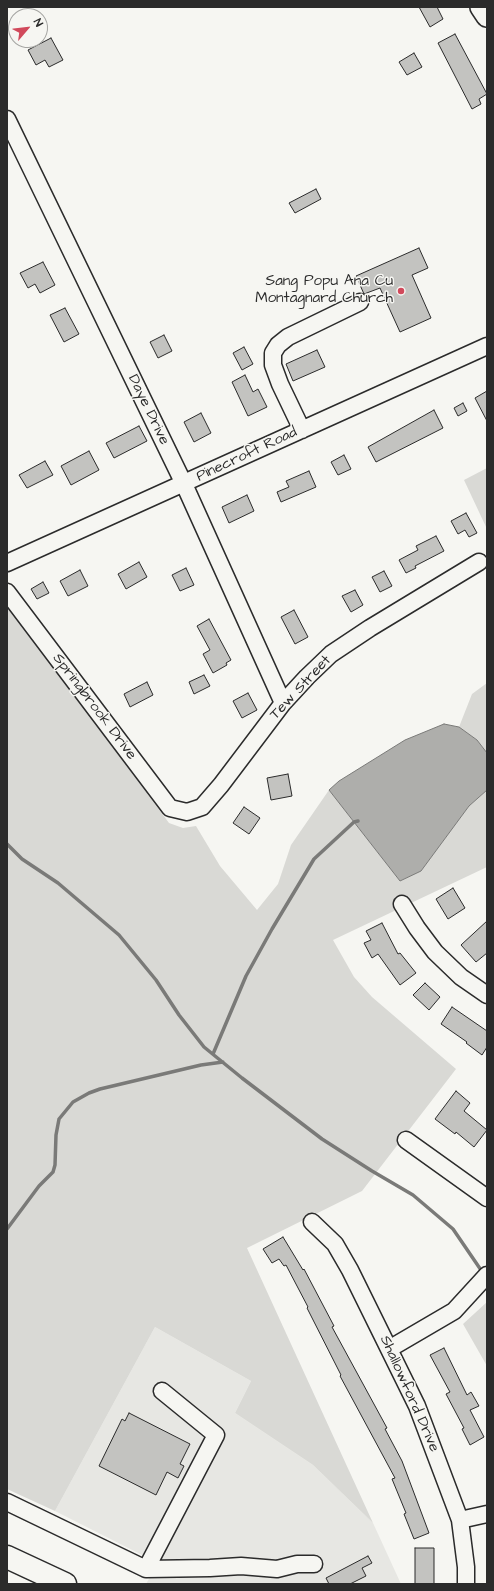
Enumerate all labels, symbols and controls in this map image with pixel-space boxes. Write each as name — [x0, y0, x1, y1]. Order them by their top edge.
north arrow — [8, 8, 48, 48]
text: N — [30, 16, 46, 29]
place label: Sang Popu Ana Cu Montagnard Church — [255, 273, 393, 308]
marker: Sang Popu Ana Cu Montagnard Church — [396, 286, 406, 296]
street label: Daye Drive — [123, 372, 173, 448]
street label: Pinecroft Road — [194, 424, 300, 486]
street label: Springbrook Drive — [48, 650, 140, 764]
street label: Tew Street — [267, 652, 335, 724]
street label: Shallowford Drive — [375, 1333, 443, 1455]

